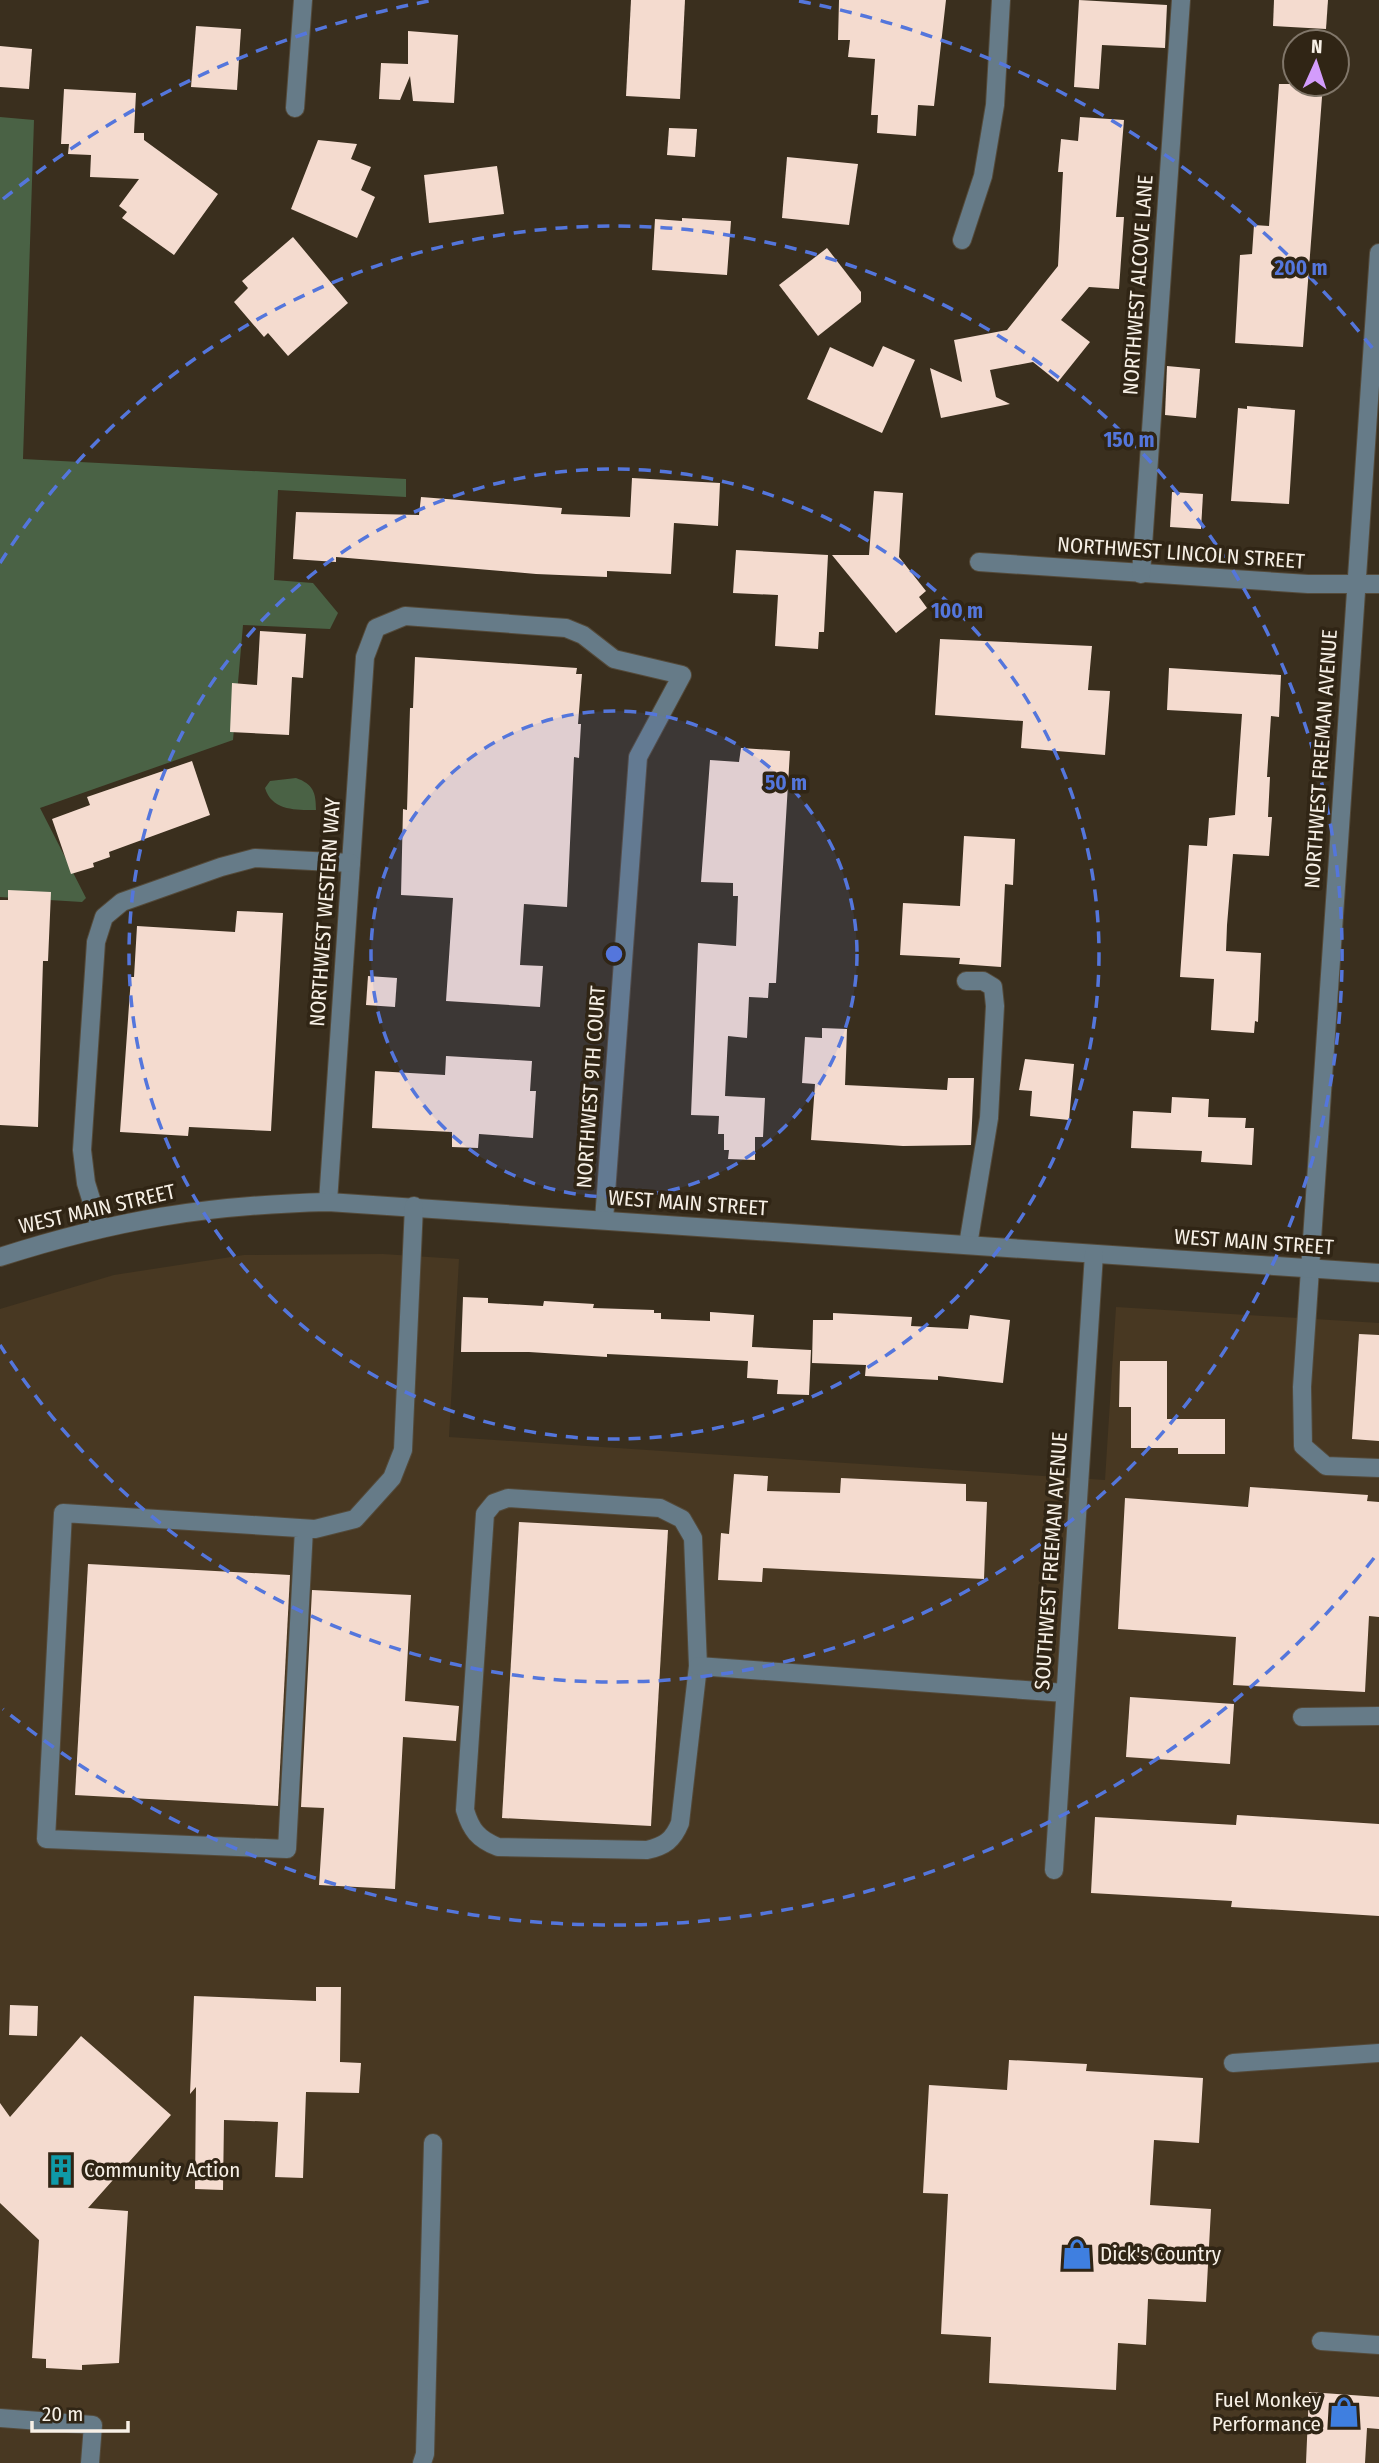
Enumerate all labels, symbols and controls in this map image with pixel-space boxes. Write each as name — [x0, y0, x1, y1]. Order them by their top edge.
north arrow — [1281, 28, 1351, 98]
text: N — [1311, 35, 1323, 58]
street label: NORTHWEST ALCOVE LANE — [1117, 174, 1159, 396]
text: 200 m — [1273, 255, 1328, 281]
text: 150 m — [1103, 427, 1155, 453]
street label: NORTHWEST LINCOLN STREET — [1056, 531, 1306, 575]
text: 100 m — [931, 598, 983, 624]
street label: NORTHWEST FREEMAN AVENUE — [1299, 628, 1343, 889]
text: 50 m — [765, 770, 807, 796]
street label: NORTHWEST WESTERN WAY — [304, 796, 346, 1027]
centre of rings — [602, 942, 626, 966]
street label: NORTHWEST 9TH COURT — [571, 985, 611, 1189]
street label: WEST MAIN STREET — [16, 1178, 178, 1240]
street label: WEST MAIN STREET — [607, 1184, 769, 1222]
street label: WEST MAIN STREET — [1173, 1223, 1335, 1261]
street label: SOUTHWEST FREEMAN AVENUE — [1029, 1431, 1073, 1691]
building icon: Community Action — [44, 2153, 78, 2187]
place label: Community Action — [84, 2157, 240, 2183]
shop icon: Dick's Country — [1060, 2237, 1094, 2271]
place label: Dick's Country — [1100, 2241, 1222, 2267]
place label: Fuel Monkey Performance — [1212, 2387, 1322, 2437]
scale bar — [32, 2390, 128, 2434]
shop icon: Fuel Monkey Performance — [1327, 2395, 1361, 2429]
text: 20 m — [42, 2401, 83, 2427]

